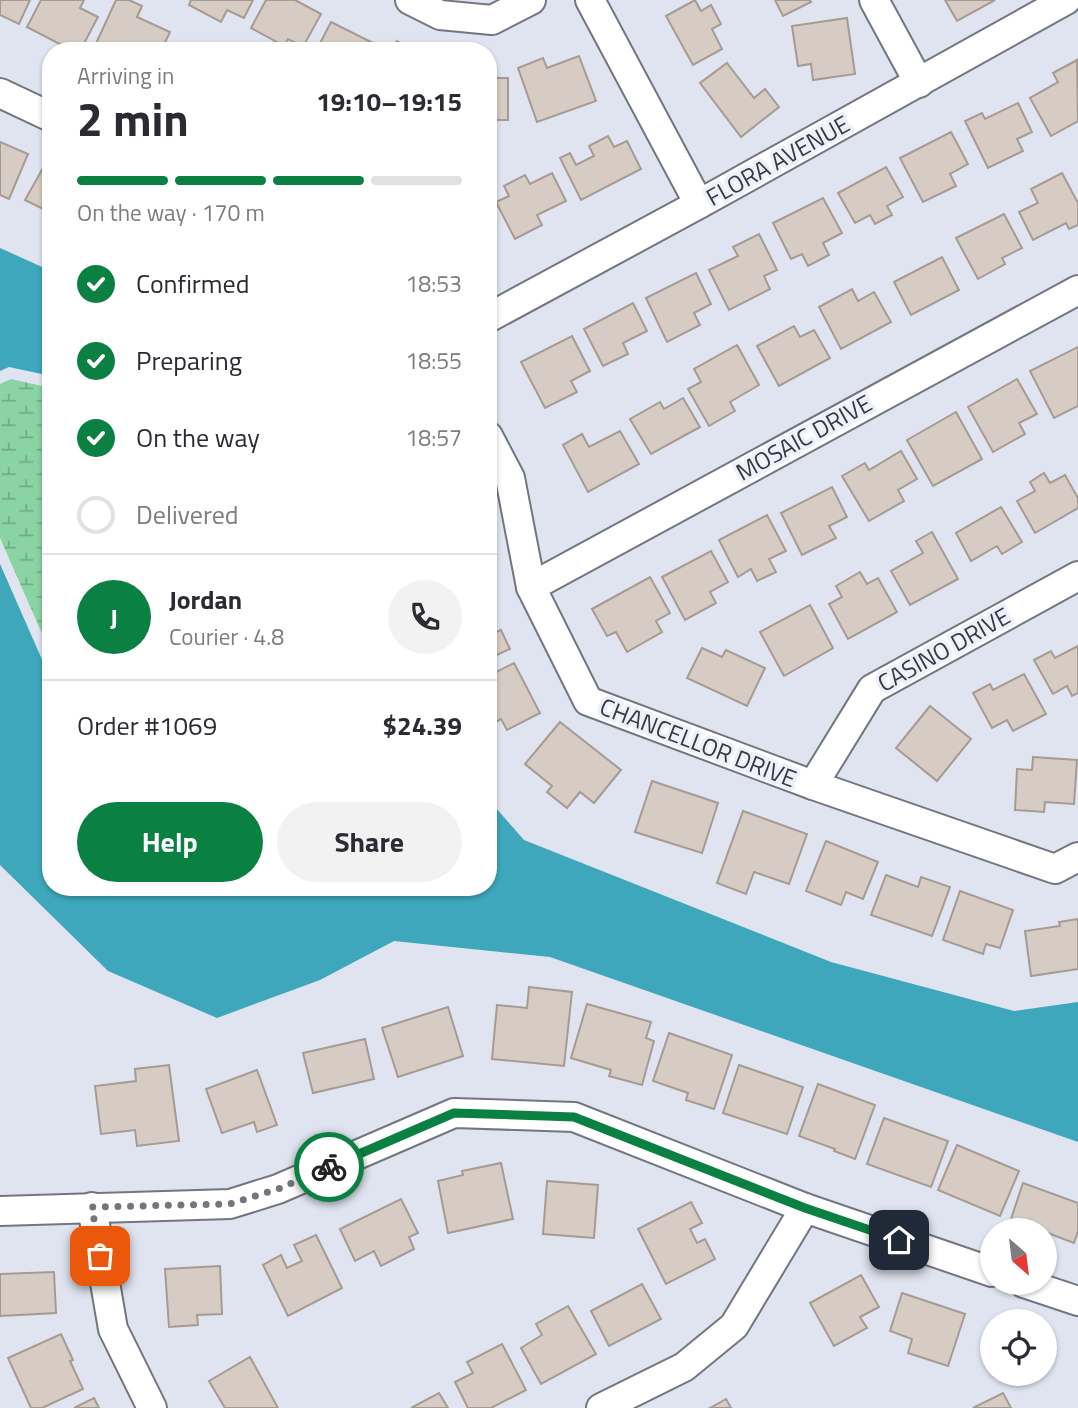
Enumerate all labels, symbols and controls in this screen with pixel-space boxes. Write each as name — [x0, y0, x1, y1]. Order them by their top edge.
text: Arriving in — [77, 58, 174, 93]
text: 19:10–19:15 — [316, 82, 462, 121]
text: 2 min — [77, 84, 189, 154]
street label: FLORA AVENUE — [699, 106, 856, 215]
text: On the way · 170 m — [77, 195, 265, 230]
text: Confirmed — [136, 264, 250, 303]
icon: check — [77, 265, 115, 303]
text: 18:53 — [405, 266, 462, 301]
text: Preparing — [136, 341, 242, 380]
icon: check — [77, 342, 115, 380]
text: 18:55 — [405, 343, 462, 378]
street label: MOSAIC DRIVE — [729, 385, 878, 489]
text: On the way — [136, 418, 260, 457]
icon: check — [77, 419, 115, 457]
text: 18:57 — [405, 420, 462, 455]
text: Delivered — [136, 495, 239, 534]
text: Jordan — [169, 580, 242, 619]
button: phone — [388, 580, 462, 654]
text: J — [110, 598, 118, 637]
street label: CASINO DRIVE — [871, 598, 1016, 700]
text: Courier · 4.8 — [169, 619, 284, 654]
street label: CHANCELLOR DRIVE — [595, 688, 802, 796]
text: Order #1069 — [77, 706, 217, 745]
text: $24.39 — [383, 706, 462, 745]
button: Help — [77, 802, 263, 882]
button: Share — [277, 802, 462, 882]
courier — [294, 1132, 364, 1202]
icon: bike — [310, 1148, 348, 1186]
pin — [869, 1210, 929, 1270]
north arrow — [980, 1218, 1057, 1295]
map controls — [980, 1218, 1057, 1386]
icon: home — [880, 1221, 918, 1259]
pin — [70, 1226, 130, 1286]
icon: bag — [81, 1237, 119, 1275]
button: locate — [980, 1309, 1057, 1386]

